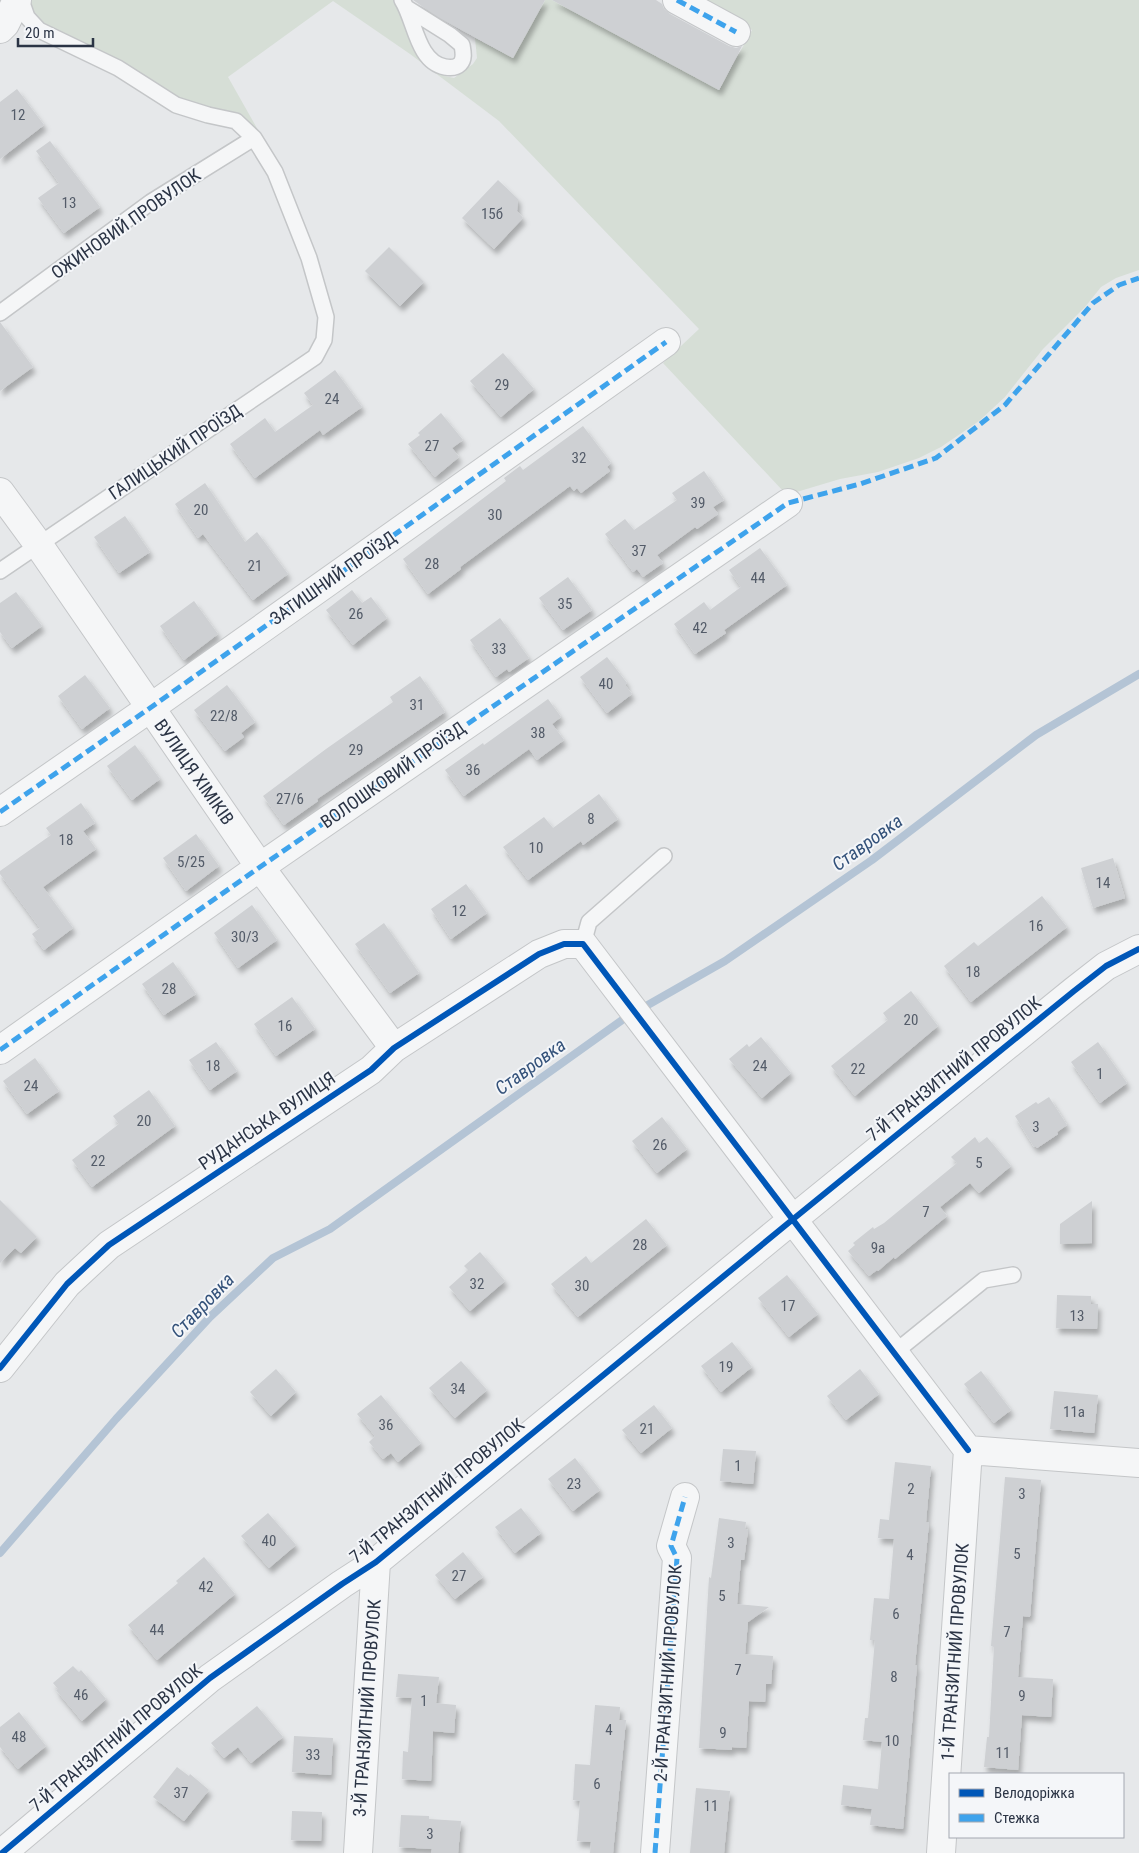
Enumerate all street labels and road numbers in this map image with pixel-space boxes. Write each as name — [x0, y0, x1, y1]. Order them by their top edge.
street label: ОЖИНОВИЙ ПРОВУЛОК — [47, 164, 204, 283]
street label: ГАЛИЦЬКИЙ ПРОЇЗД — [104, 399, 245, 504]
street label: ЗАТИШНИЙ ПРОЇЗД — [266, 526, 400, 629]
street label: ВУЛИЦЯ ХІМІКІВ — [150, 715, 239, 829]
street label: ВОЛОШКОВИЙ ПРОЇЗД — [316, 717, 469, 832]
street label: 7-Й ТРАНЗИТНИЙ ПРОВУЛОК — [862, 992, 1045, 1145]
street label: РУДАНСЬКА ВУЛИЦЯ — [194, 1067, 339, 1174]
street label: 7-Й ТРАНЗИТНИЙ ПРОВУЛОК — [345, 1414, 528, 1567]
street label: 1-Й ТРАНЗИТНИЙ ПРОВУЛОК — [936, 1542, 973, 1762]
street label: 2-Й ТРАНЗИТНИЙ ПРОВУЛОК — [649, 1563, 686, 1783]
street label: 3-Й ТРАНЗИТНИЙ ПРОВУЛОК — [348, 1598, 385, 1818]
street label: 7-Й ТРАНЗИТНИЙ ПРОВУЛОК — [25, 1659, 206, 1816]

